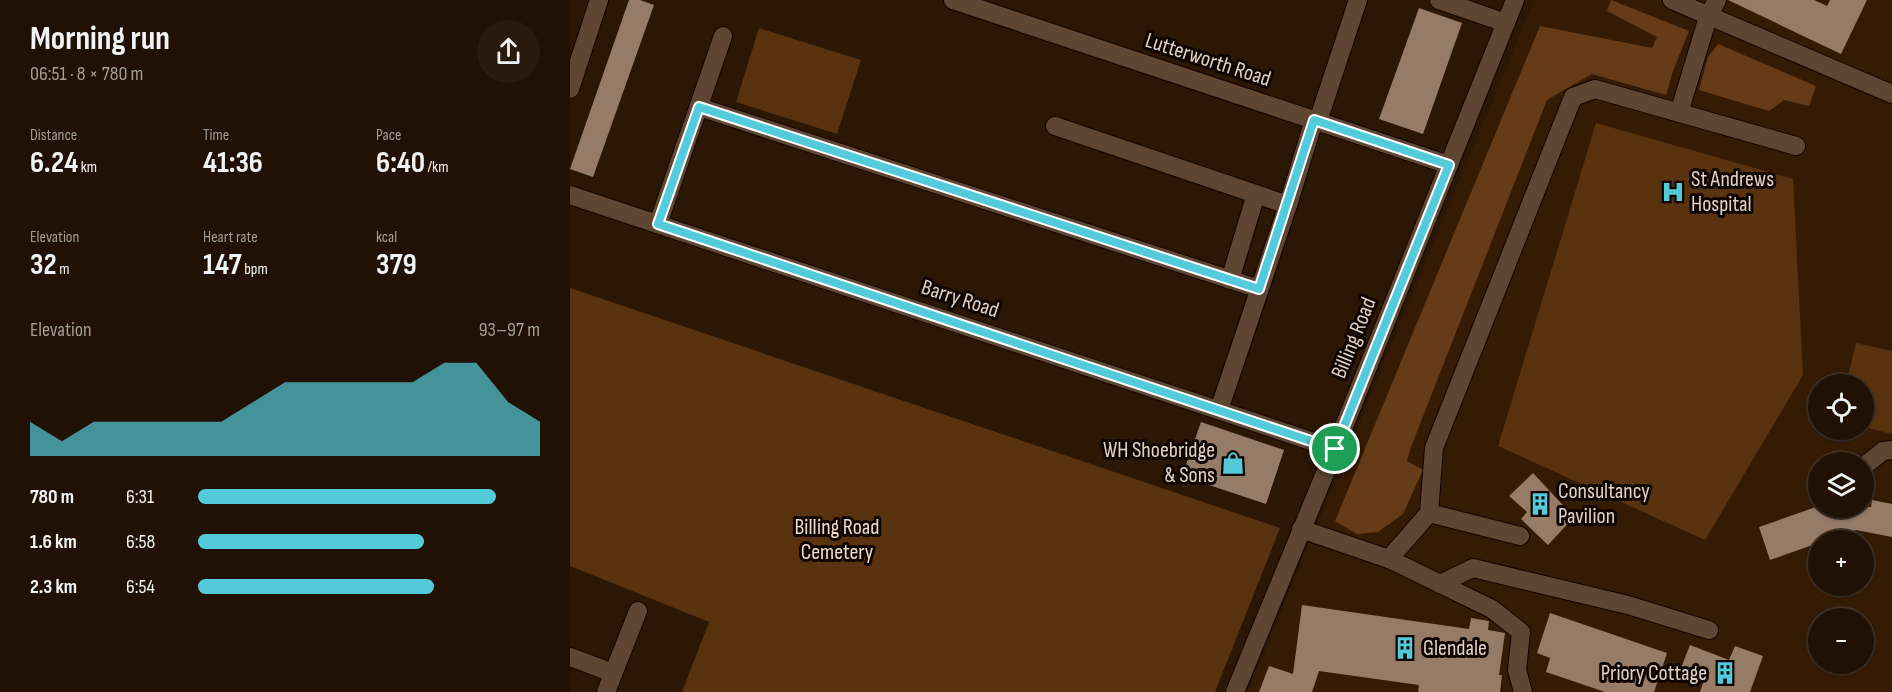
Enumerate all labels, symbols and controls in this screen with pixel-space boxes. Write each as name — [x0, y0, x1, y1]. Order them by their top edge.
text: Morning run — [30, 19, 170, 59]
button: share — [477, 20, 540, 83]
street label: Lutterworth Road — [1142, 27, 1274, 93]
text: 06:51 · 8 × 780 m — [30, 62, 143, 86]
text: Distance — [30, 126, 77, 145]
text: Time — [203, 126, 229, 145]
text: Pace — [376, 126, 401, 145]
text: 6.24 — [30, 145, 78, 181]
text: 41:36 — [203, 145, 263, 181]
text: 6:40 — [376, 145, 425, 181]
text: km — [78, 158, 97, 177]
text: /km — [425, 158, 448, 177]
place label: St Andrews Hospital — [1691, 166, 1774, 218]
hospital icon: St Andrews Hospital — [1660, 179, 1686, 205]
text: Elevation — [30, 228, 79, 247]
text: Heart rate — [203, 228, 258, 247]
text: kcal — [376, 228, 397, 247]
text: 32 — [30, 247, 57, 283]
text: 147 — [203, 247, 242, 283]
text: 379 — [376, 247, 417, 283]
text: m — [57, 260, 69, 279]
text: bpm — [242, 260, 268, 279]
street label: Barry Road — [918, 274, 1002, 324]
street label: Billing Road — [1326, 294, 1382, 382]
text: Elevation — [30, 318, 92, 342]
text: 93–97 m — [479, 318, 540, 342]
map controls — [1808, 374, 1874, 674]
button: locate — [1808, 374, 1874, 440]
pin — [1309, 423, 1360, 474]
icon: arrive — [1318, 432, 1351, 465]
place label: WH Shoebridge & Sons — [1103, 437, 1215, 489]
shop icon: WH Shoebridge & Sons — [1220, 450, 1246, 476]
button: layers — [1808, 452, 1874, 518]
place label: Consultancy Pavilion — [1558, 478, 1650, 530]
text: 780 m — [30, 485, 74, 509]
text: 6:31 — [126, 485, 154, 509]
building icon: Consultancy Pavilion — [1527, 491, 1553, 517]
park label: Billing Road Cemetery — [795, 514, 879, 566]
text: 1.6 km — [30, 530, 77, 554]
text: 6:58 — [126, 530, 155, 554]
button: + — [1808, 530, 1874, 596]
text: 2.3 km — [30, 575, 77, 599]
text: 6:54 — [126, 575, 155, 599]
button: − — [1808, 608, 1874, 674]
building icon: Glendale — [1392, 635, 1418, 661]
place label: Glendale — [1423, 635, 1487, 662]
place label: Priory Cottage — [1601, 660, 1707, 687]
building icon: Priory Cottage — [1712, 660, 1738, 686]

